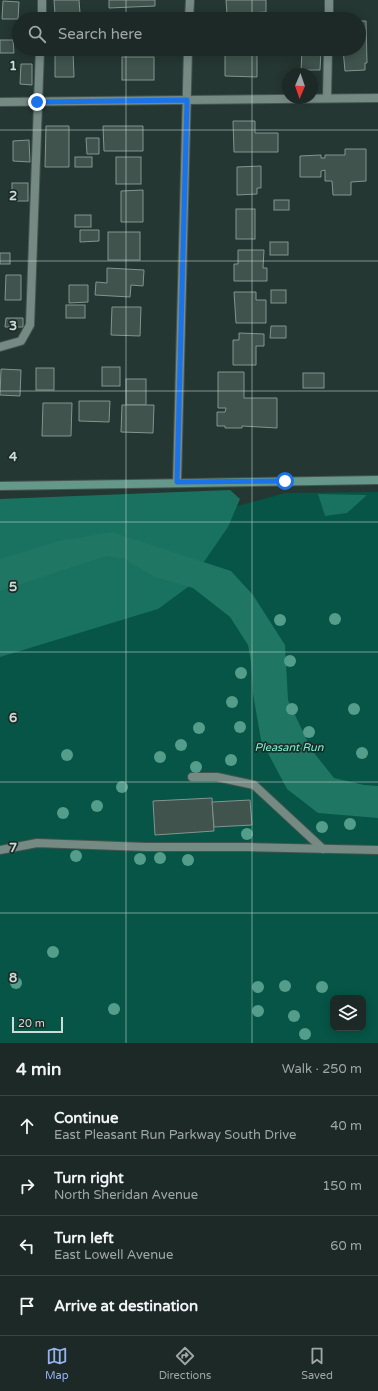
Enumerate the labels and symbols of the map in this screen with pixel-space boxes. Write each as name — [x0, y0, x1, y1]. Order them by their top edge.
text: 1 — [9, 58, 17, 74]
north arrow — [282, 68, 318, 104]
route end — [28, 93, 46, 111]
text: 2 — [9, 188, 17, 204]
text: 3 — [9, 318, 17, 334]
text: 4 — [9, 449, 18, 465]
route start — [276, 472, 294, 490]
text: 5 — [9, 579, 17, 595]
text: 6 — [9, 710, 17, 726]
water label: Pleasant Run — [255, 741, 324, 754]
text: 7 — [9, 840, 17, 856]
text: 8 — [9, 970, 17, 986]
scale bar — [12, 1015, 63, 1034]

